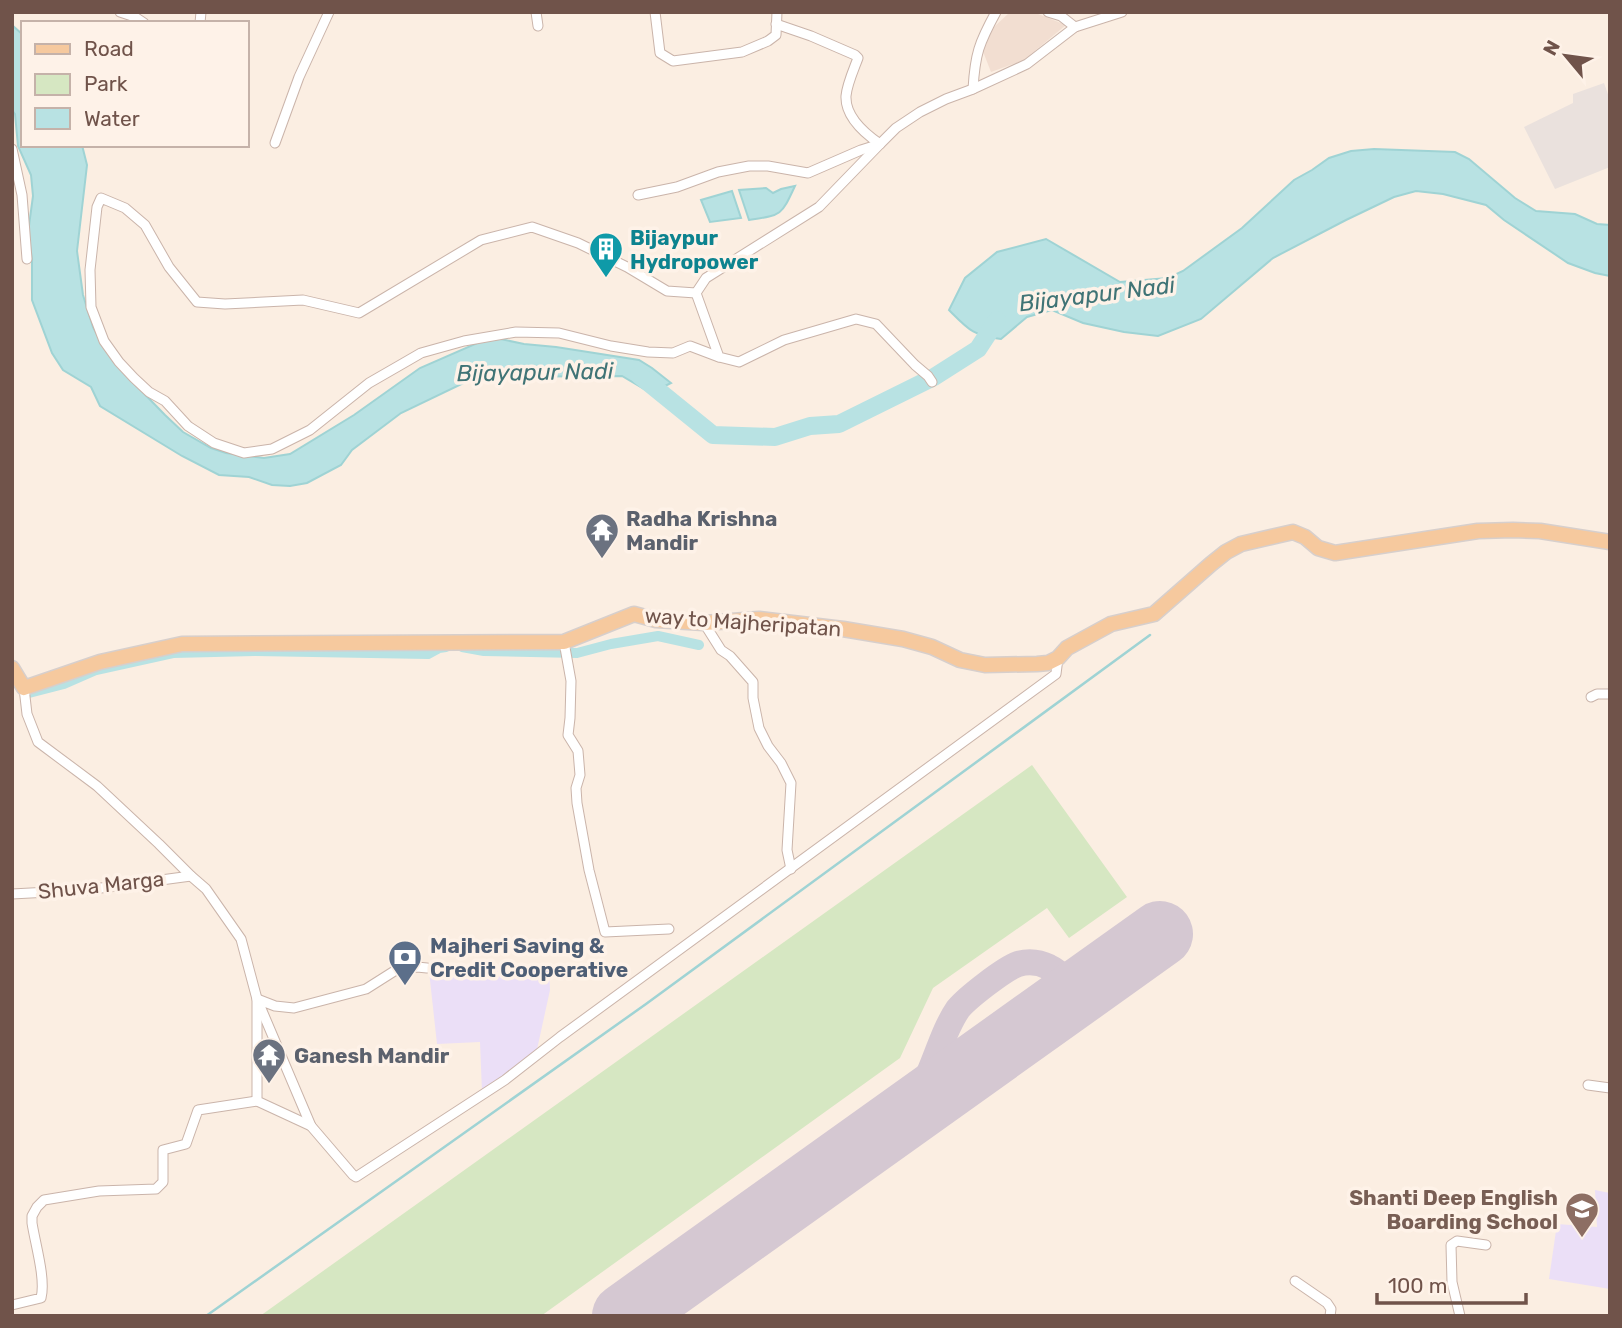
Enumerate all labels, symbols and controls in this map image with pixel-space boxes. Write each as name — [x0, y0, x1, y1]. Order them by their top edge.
legend — [21, 21, 248, 147]
north arrow — [1531, 21, 1601, 91]
text: Road — [84, 36, 134, 61]
text: N — [1538, 36, 1565, 60]
text: Park — [84, 71, 128, 96]
text: Water — [84, 106, 140, 131]
place label: Bijaypur Hydropower — [630, 225, 759, 274]
building icon: Bijaypur Hydropower — [587, 230, 625, 279]
water label: Bijayapur Nadi — [1017, 270, 1178, 317]
water label: Bijayapur Nadi — [456, 357, 615, 387]
place label: Radha Krishna Mandir — [626, 506, 777, 555]
temple icon: Radha Krishna Mandir — [583, 511, 621, 560]
street label: way to Majheripatan — [644, 603, 842, 641]
street label: Shuva Marga — [37, 866, 165, 904]
place label: Majheri Saving & Credit Cooperative — [430, 933, 628, 982]
bank icon: Majheri Saving & Credit Cooperative — [386, 938, 424, 987]
temple icon: Ganesh Mandir — [250, 1036, 288, 1085]
place label: Ganesh Mandir — [294, 1043, 450, 1068]
place label: Shanti Deep English Boarding School — [1349, 1185, 1558, 1234]
school or university icon: Shanti Deep English Boarding School — [1563, 1190, 1601, 1239]
scale bar — [1377, 1262, 1526, 1306]
text: 100 m — [1388, 1273, 1447, 1298]

